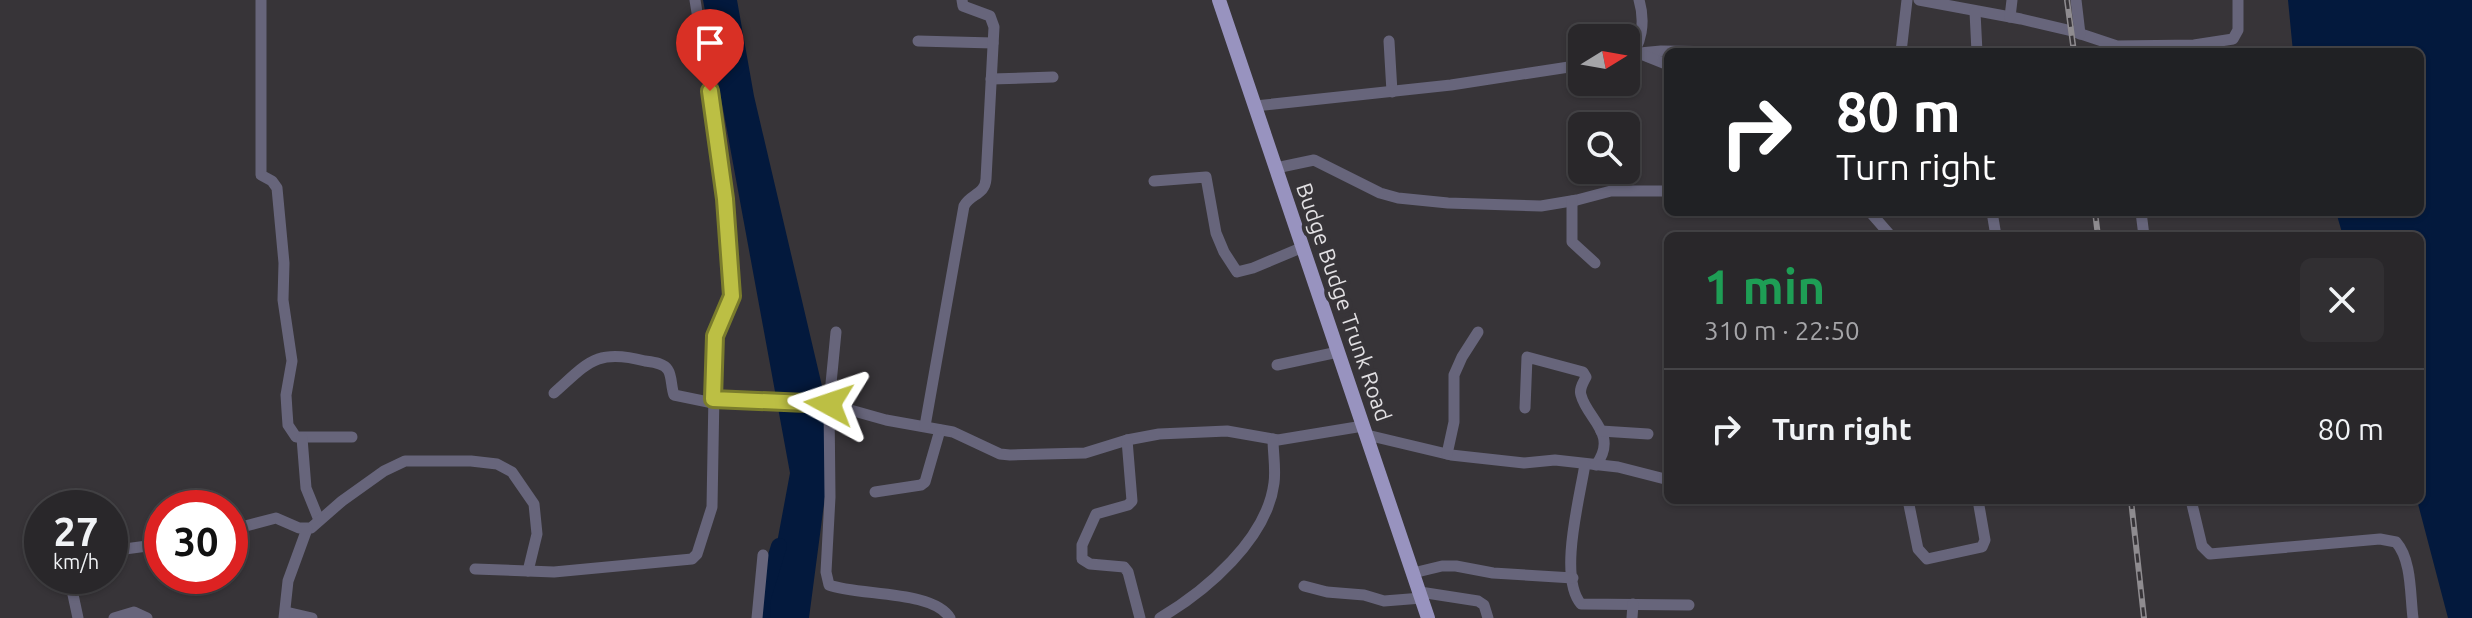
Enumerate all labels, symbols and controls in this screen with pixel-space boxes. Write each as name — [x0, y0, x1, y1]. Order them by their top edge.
pin — [676, 9, 744, 91]
icon: arrive — [688, 21, 732, 65]
north arrow — [1568, 24, 1640, 96]
map controls — [1568, 24, 1640, 184]
icon: right — [1704, 80, 1808, 184]
text: 80 m — [1836, 80, 1961, 143]
button: search — [1568, 112, 1640, 184]
text: Turn right — [1836, 146, 1996, 187]
street label: Budge Budge Trunk Road — [1292, 179, 1397, 424]
button: close — [2300, 258, 2384, 342]
text: 1 min — [1704, 259, 1825, 313]
text: 310 m · 22:50 — [1704, 316, 1860, 345]
position arrow — [787, 362, 871, 446]
icon: right — [1704, 407, 1748, 451]
text: Turn right — [1772, 412, 1912, 446]
text: 80 m — [2317, 412, 2384, 446]
speed limit sign: 30 — [144, 490, 248, 594]
text: 27 — [53, 509, 99, 554]
text: km/h — [53, 550, 99, 573]

